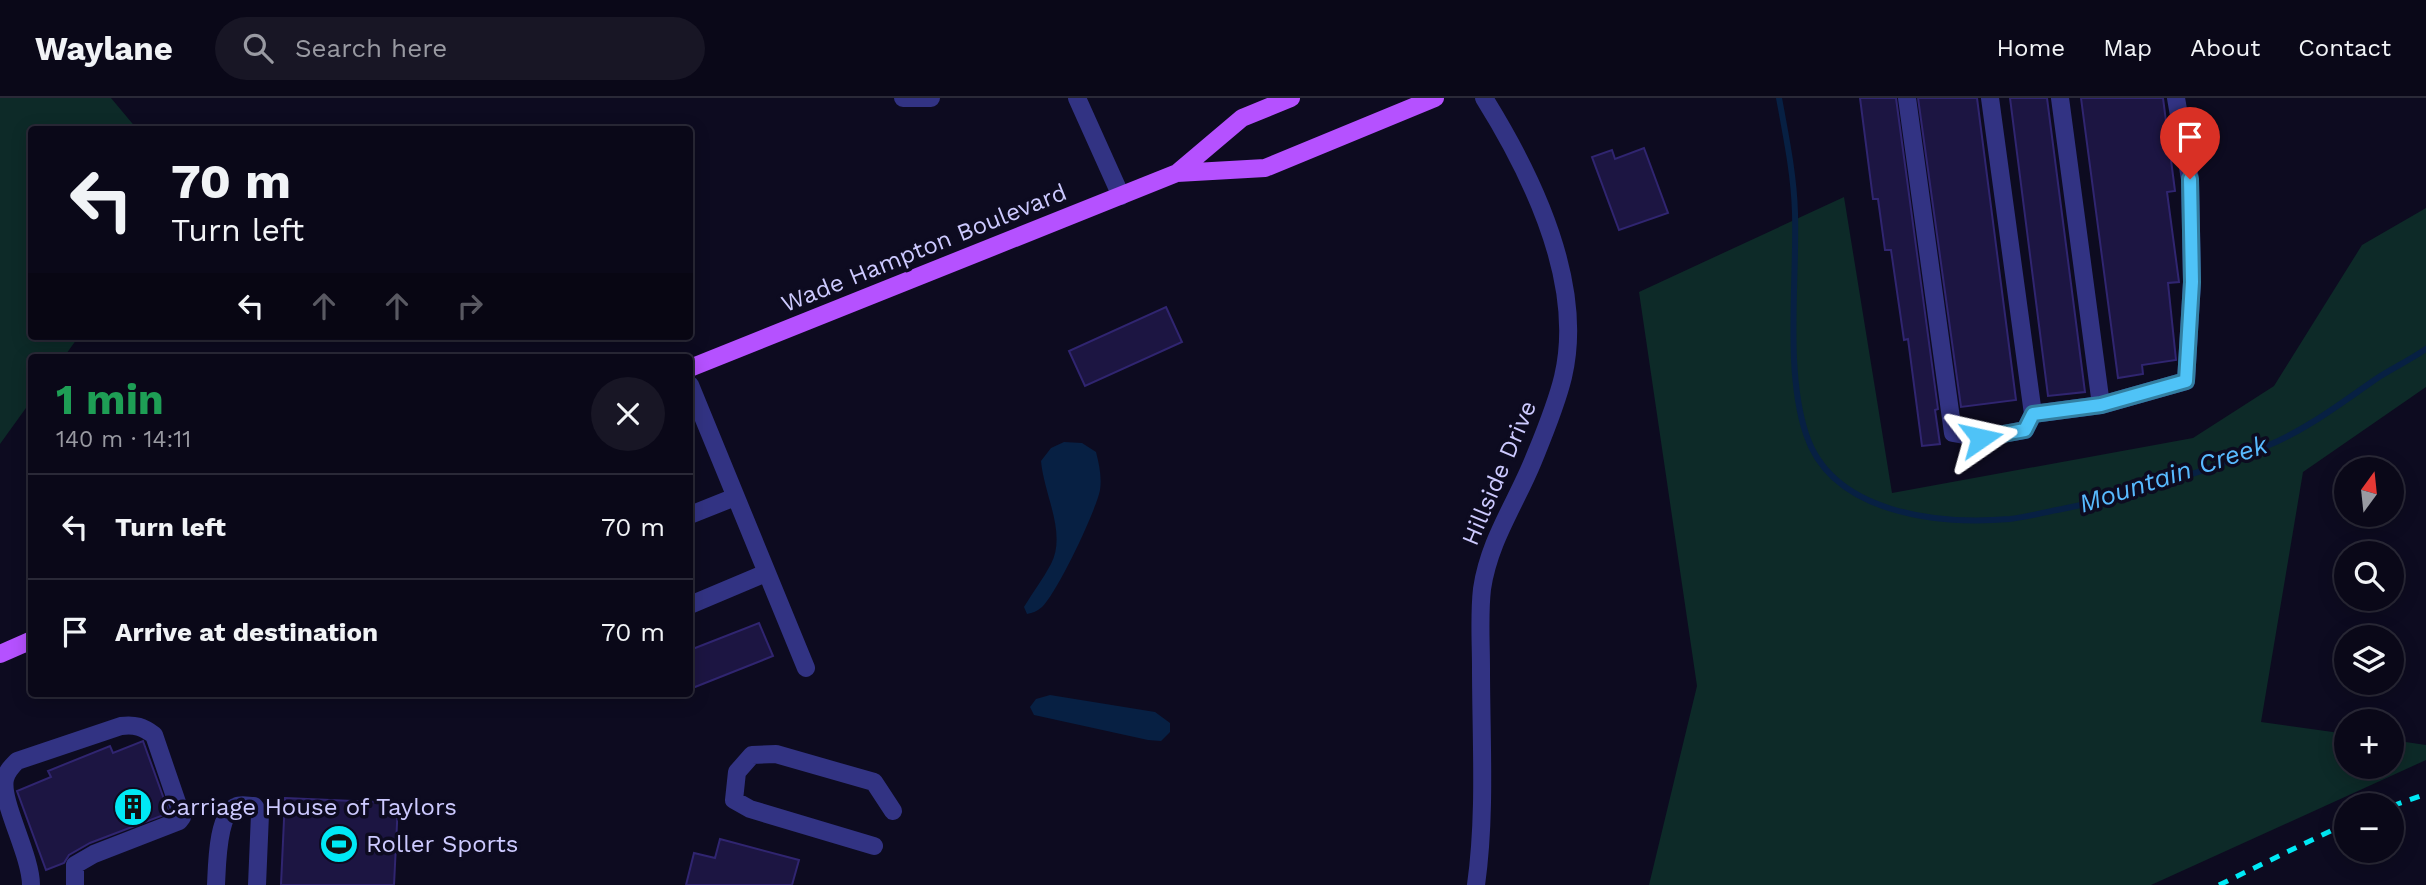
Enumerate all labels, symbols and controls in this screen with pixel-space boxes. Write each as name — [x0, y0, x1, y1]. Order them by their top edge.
search box — [215, 17, 705, 80]
text: Waylane — [35, 29, 173, 68]
icon: search — [239, 29, 277, 67]
text: Search here — [295, 33, 447, 63]
text: Home — [1997, 34, 2065, 62]
text: Map — [2103, 34, 2152, 62]
text: About — [2190, 34, 2260, 62]
text: Contact — [2298, 34, 2391, 62]
pin — [2160, 107, 2220, 179]
icon: arrive — [2171, 118, 2209, 156]
text: 70 m — [171, 152, 291, 210]
icon: left — [56, 154, 147, 245]
street label: Wade Hampton Boulevard — [777, 178, 1071, 318]
text: Turn left — [171, 211, 304, 249]
icon: left — [232, 287, 270, 325]
icon: ahead — [305, 287, 343, 325]
icon: ahead — [378, 287, 416, 325]
icon: right — [451, 287, 489, 325]
text: 1 min — [56, 375, 164, 424]
button: close — [591, 377, 665, 451]
street label: Hillside Drive — [1456, 396, 1542, 550]
position arrow — [1944, 401, 2018, 475]
text: 140 m · 14:11 — [56, 426, 191, 453]
water label: Mountain Creek — [2075, 429, 2272, 519]
north arrow — [2334, 457, 2404, 527]
map controls — [2334, 457, 2404, 863]
icon: left — [56, 508, 94, 546]
text: Turn left — [115, 512, 226, 542]
text: 70 m — [601, 512, 665, 542]
button: search — [2334, 541, 2404, 611]
icon: arrive — [56, 613, 94, 651]
text: Arrive at destination — [115, 617, 378, 647]
text: 70 m — [601, 617, 665, 647]
button: layers — [2334, 625, 2404, 695]
button: + — [2334, 709, 2404, 779]
building icon: Carriage House of Taylors — [112, 786, 154, 828]
place label: Carriage House of Taylors — [160, 793, 457, 821]
button: − — [2334, 793, 2404, 863]
sports icon: Roller Sports — [318, 823, 360, 865]
place label: Roller Sports — [366, 830, 518, 858]

